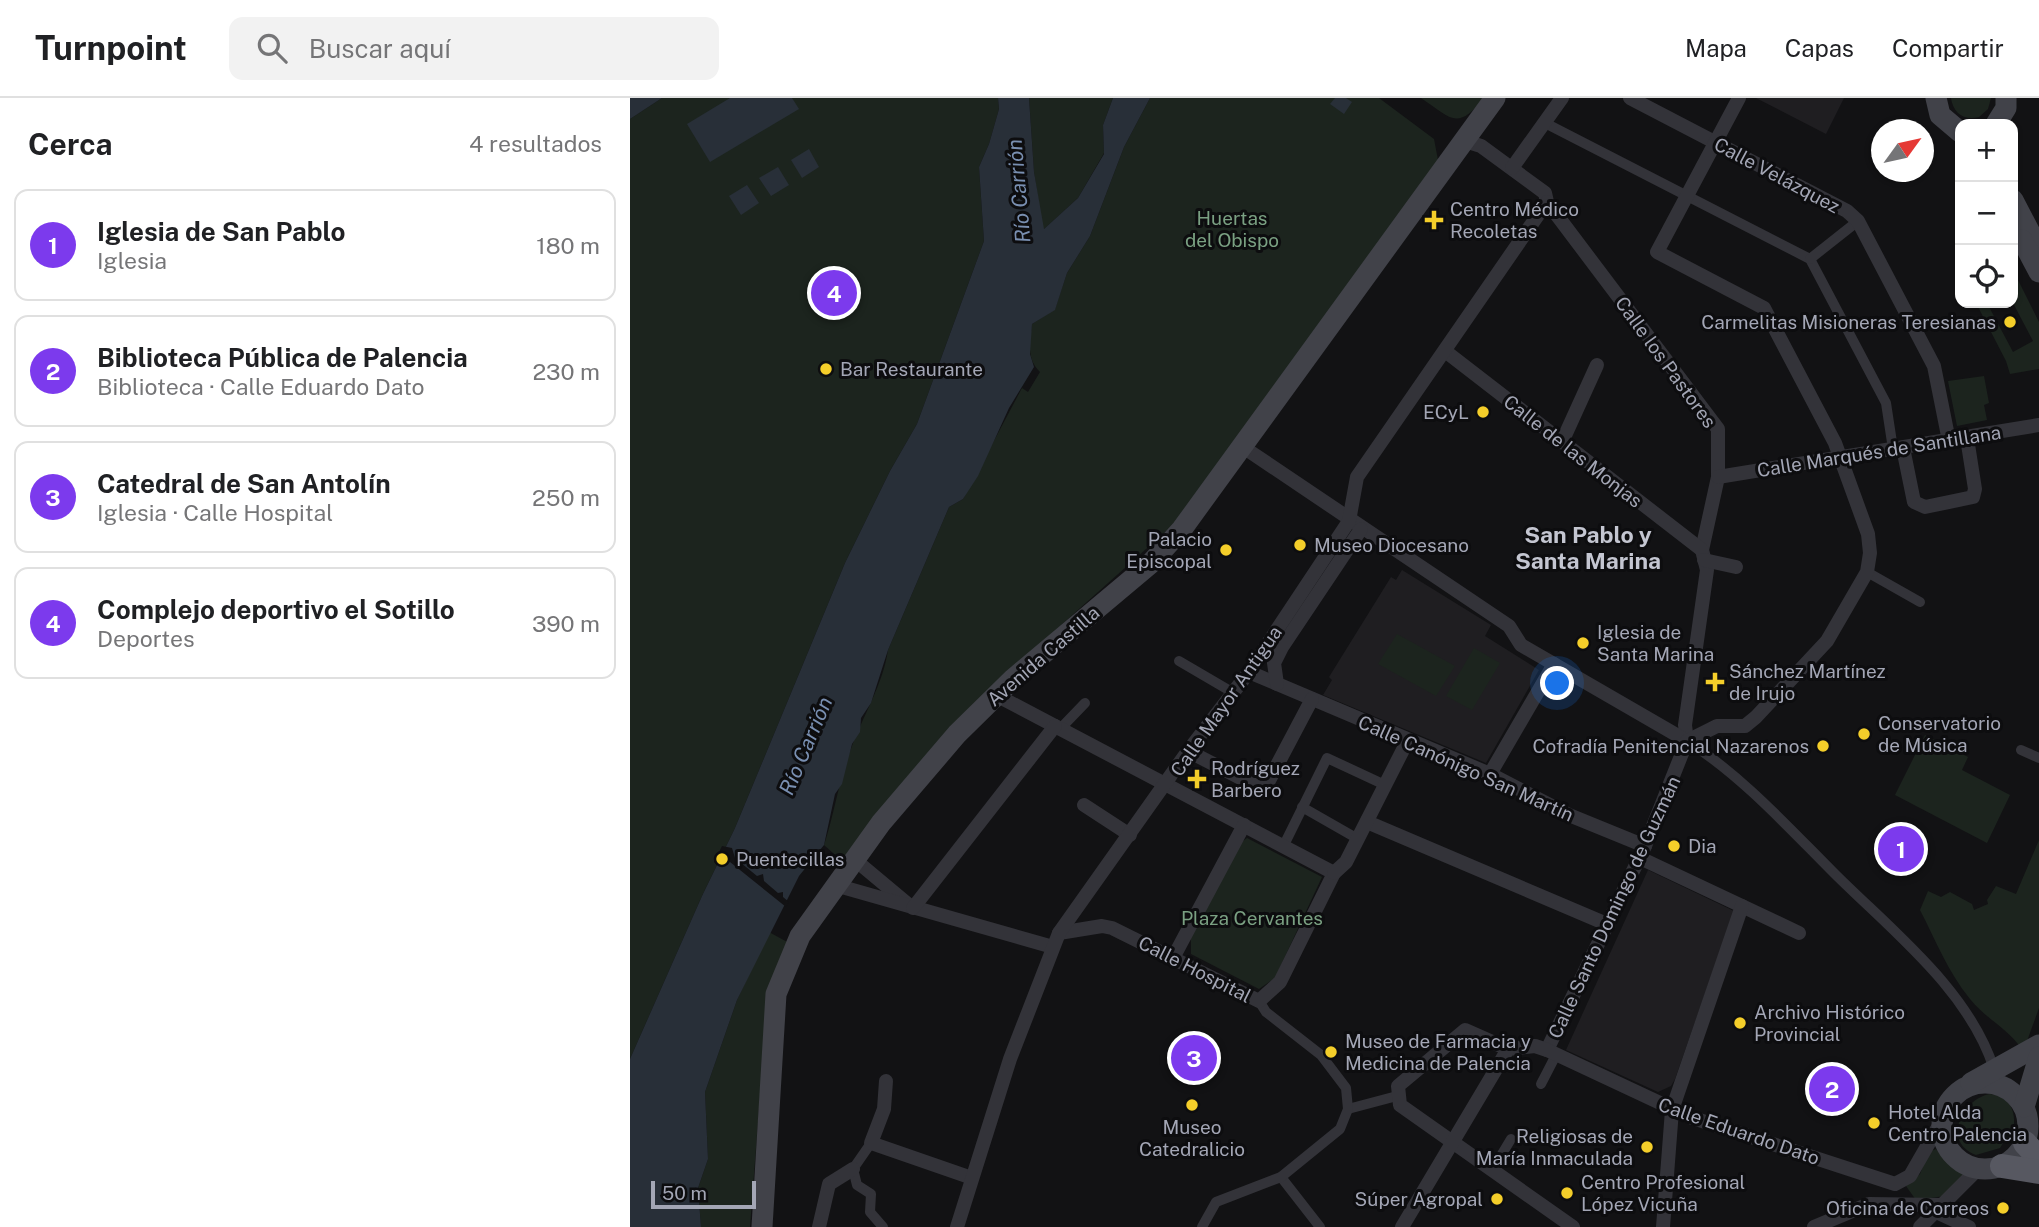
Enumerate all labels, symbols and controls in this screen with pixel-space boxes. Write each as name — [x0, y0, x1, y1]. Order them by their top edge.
search box — [229, 17, 719, 80]
text: Turnpoint — [35, 29, 187, 67]
icon: search — [253, 29, 291, 67]
text: Buscar aquí — [309, 33, 451, 64]
text: Mapa — [1685, 34, 1747, 62]
text: Capas — [1785, 34, 1854, 62]
text: Compartir — [1892, 34, 2004, 62]
north arrow — [1871, 119, 1934, 182]
map controls — [1955, 119, 2018, 308]
button: + — [1955, 119, 2018, 182]
text: Cerca — [28, 126, 113, 162]
text: 4 resultados — [469, 130, 602, 157]
street label: Calle Velázquez — [1711, 133, 1843, 217]
water label: Río Carrión — [1002, 138, 1035, 244]
button: − — [1955, 182, 2018, 245]
place label: Centro Médico Recoletas — [1450, 198, 1579, 242]
park label: Huertas del Obispo — [1185, 207, 1279, 251]
marker: Centro Médico Recoletas — [1424, 210, 1444, 230]
text: Iglesia de San Pablo — [97, 216, 345, 247]
text: 1 — [48, 232, 58, 259]
text: 180 m — [536, 232, 600, 259]
button: locate — [1955, 245, 2018, 308]
text: Iglesia — [97, 247, 167, 274]
pin: 4 — [811, 267, 857, 319]
street label: Calle los Pastores — [1611, 292, 1721, 432]
place label: Carmelitas Misioneras Teresianas — [1701, 311, 1996, 333]
marker: Carmelitas Misioneras Teresianas — [2002, 314, 2018, 330]
text: Biblioteca Pública de Palencia — [97, 342, 468, 373]
text: 2 — [46, 358, 60, 385]
text: 230 m — [532, 358, 600, 385]
place label: Bar Restaurante — [840, 358, 983, 380]
marker: Bar Restaurante — [818, 361, 834, 377]
text: Biblioteca · Calle Eduardo Dato — [97, 373, 425, 400]
street label: Calle de las Monjas — [1499, 390, 1647, 512]
place label: ECyL — [1423, 401, 1469, 423]
marker: ECyL — [1475, 404, 1491, 420]
street label: Calle Marqués de Santillana — [1756, 421, 2002, 481]
text: Catedral de San Antolín — [97, 468, 391, 499]
text: 3 — [45, 484, 61, 511]
text: 250 m — [532, 484, 600, 511]
text: Iglesia · Calle Hospital — [97, 499, 333, 526]
district label: San Pablo y Santa Marina — [1515, 521, 1661, 574]
place label: Palacio Episcopal — [1126, 528, 1212, 572]
place label: Museo Diocesano — [1314, 534, 1469, 556]
marker: Museo Diocesano — [1292, 537, 1308, 553]
marker: Palacio Episcopal — [1218, 542, 1234, 558]
text: Complejo deportivo el Sotillo — [97, 594, 455, 625]
street label: Avenida Castilla — [982, 601, 1104, 711]
text: 4 — [45, 610, 61, 637]
text: 390 m — [532, 610, 600, 637]
place label: Iglesia de Santa Marina — [1597, 621, 1714, 665]
street label: Calle Mayor Antigua — [1166, 622, 1286, 780]
text: Deportes — [97, 625, 195, 652]
marker: Iglesia de Santa Marina — [1575, 635, 1591, 651]
place label: Sánchez Martínez de Irujo — [1729, 660, 1886, 704]
your location — [1540, 666, 1574, 700]
marker: Sánchez Martínez de Irujo — [1707, 674, 1723, 690]
water label: Río Carrión — [774, 693, 837, 799]
street label: Calle Canónigo San Martín — [1355, 711, 1577, 825]
place label: Conservatorio de Música — [1878, 712, 2001, 756]
marker: Conservatorio de Música — [1856, 726, 1872, 742]
place label: Cofradía Penitencial Nazarenos — [1533, 735, 1809, 757]
marker: Cofradía Penitencial Nazarenos — [1815, 738, 1831, 754]
place label: Rodríguez Barbero — [1211, 757, 1300, 801]
marker: Rodríguez Barbero — [1189, 771, 1205, 787]
street label: Calle Santo Domingo de Guzmán — [1543, 772, 1685, 1042]
pin: 1 — [1878, 823, 1924, 875]
place label: Dia — [1688, 835, 1716, 857]
marker: Dia — [1666, 838, 1682, 854]
place label: Puentecillas — [736, 848, 844, 870]
marker: Puentecillas — [714, 851, 730, 867]
park label: Plaza Cervantes — [1181, 907, 1323, 929]
street label: Calle Hospital — [1135, 931, 1255, 1007]
place label: Archivo Histórico Provincial — [1754, 1001, 1905, 1045]
marker: Archivo Histórico Provincial — [1732, 1015, 1748, 1031]
place label: Museo de Farmacia y Medicina de Palencia — [1345, 1030, 1531, 1074]
pin: 3 — [1171, 1032, 1217, 1084]
marker: Museo de Farmacia y Medicina de Palencia — [1323, 1044, 1339, 1060]
pin: 2 — [1809, 1063, 1855, 1115]
street label: Calle Eduardo Dato — [1656, 1093, 1822, 1169]
marker: Museo Catedralicio — [1184, 1097, 1200, 1113]
place label: Hotel Alda Centro Palencia — [1888, 1101, 2027, 1145]
marker: Hotel Alda Centro Palencia — [1866, 1115, 1882, 1131]
place label: Museo Catedralicio — [1139, 1116, 1245, 1160]
place label: Religiosas de María Inmaculada — [1476, 1125, 1633, 1169]
marker: Religiosas de María Inmaculada — [1639, 1139, 1655, 1155]
place label: Centro Profesional López Vicuña — [1581, 1171, 1745, 1215]
scale bar — [651, 1178, 756, 1210]
text: 50 m — [662, 1182, 707, 1204]
marker: Centro Profesional López Vicuña — [1559, 1185, 1575, 1201]
place label: Súper Agropal — [1355, 1188, 1483, 1210]
marker: Súper Agropal — [1489, 1191, 1505, 1207]
place label: Oficina de Correos — [1826, 1197, 1989, 1219]
marker: Oficina de Correos — [1995, 1200, 2011, 1216]

